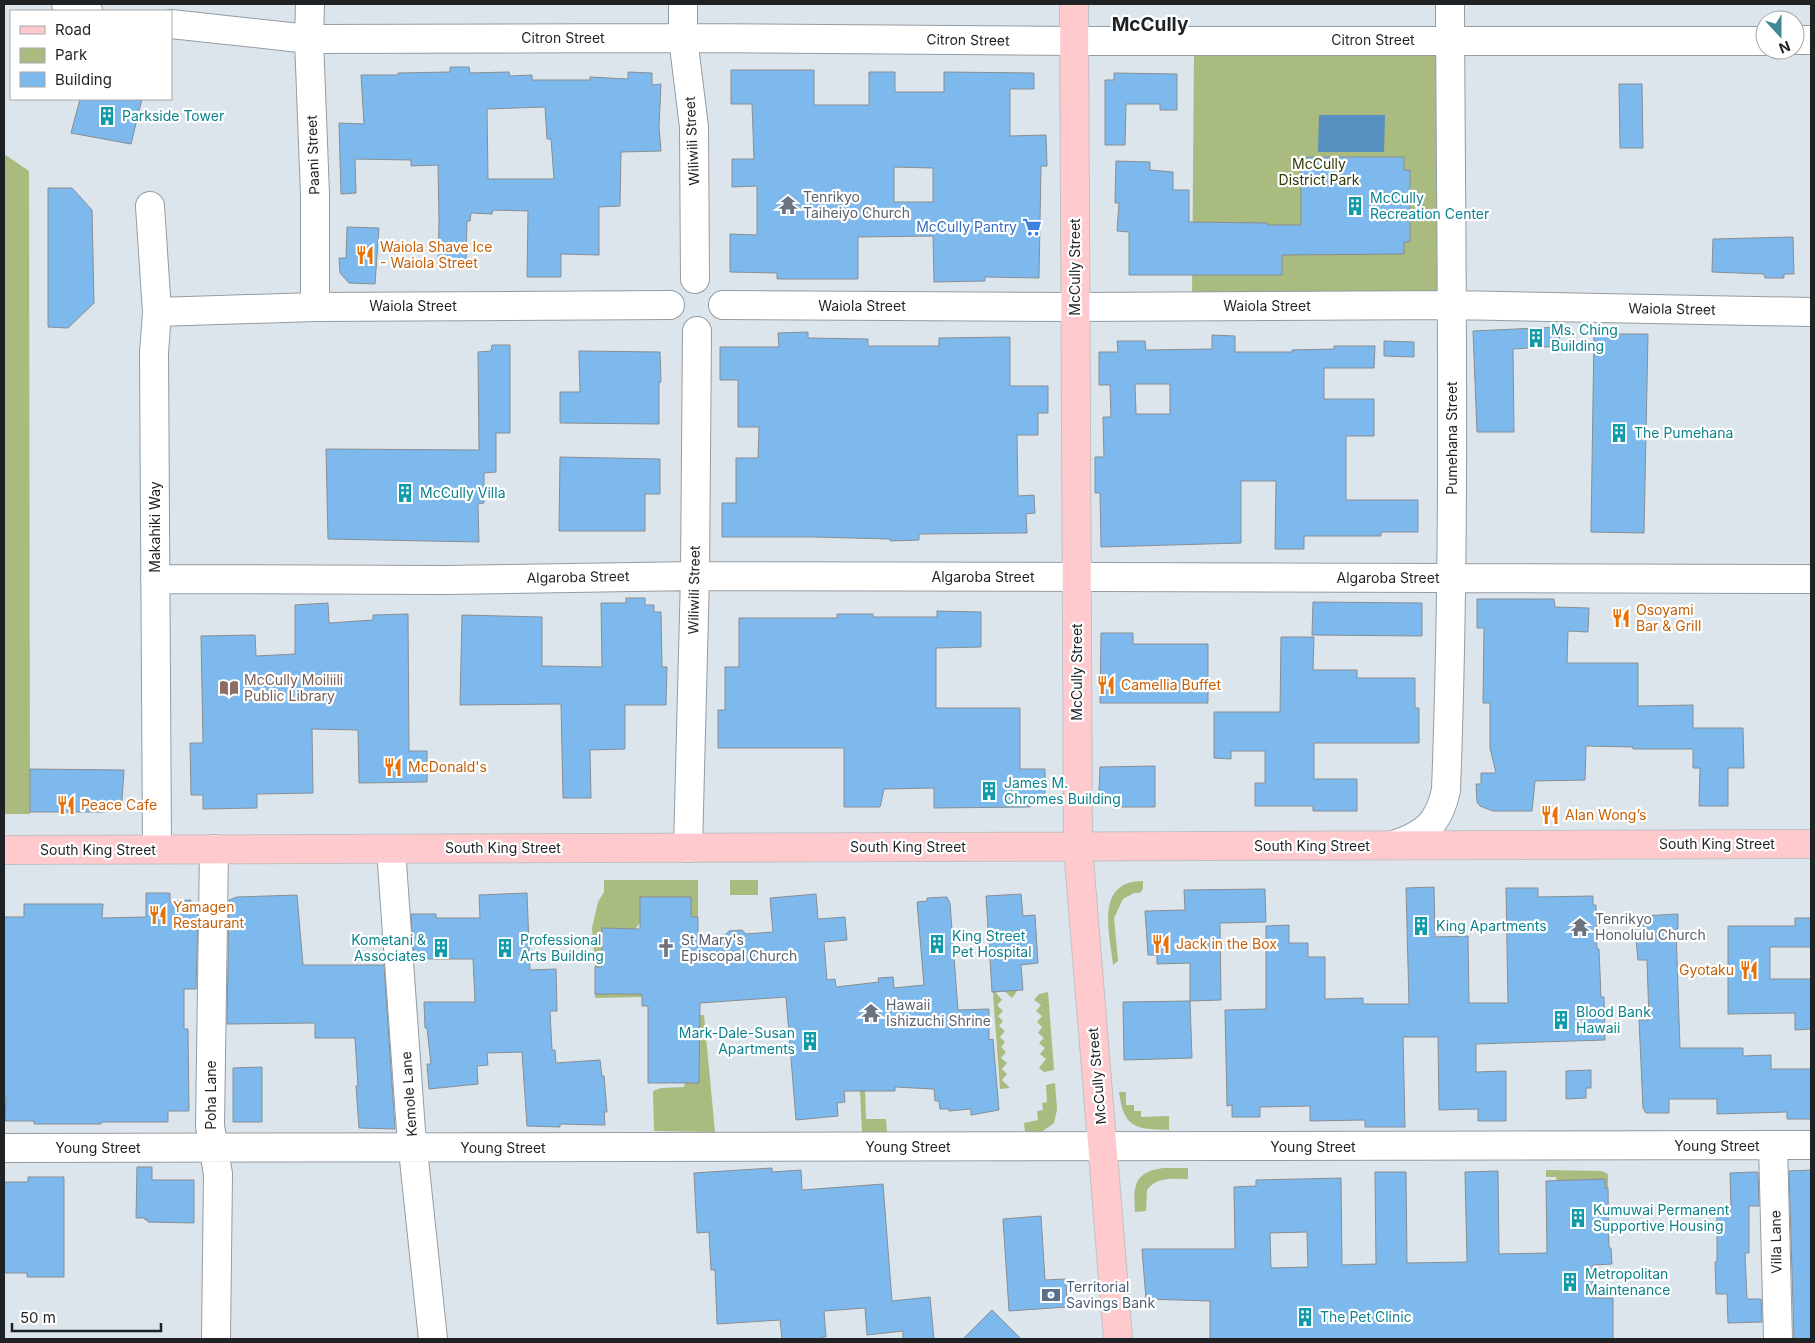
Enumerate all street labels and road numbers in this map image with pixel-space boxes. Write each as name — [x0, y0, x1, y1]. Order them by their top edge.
street label: Citron Street — [521, 29, 605, 46]
street label: Citron Street — [926, 30, 1010, 49]
street label: Citron Street — [1331, 31, 1415, 48]
street label: Wiliwili Street — [681, 96, 702, 186]
street label: Paani Street — [303, 114, 322, 195]
street label: McCully Street — [1066, 218, 1083, 316]
street label: Waiola Street — [369, 297, 457, 314]
street label: Waiola Street — [818, 297, 906, 314]
street label: Waiola Street — [1223, 297, 1311, 314]
street label: Waiola Street — [1628, 299, 1716, 318]
street label: Pumehana Street — [1443, 381, 1460, 495]
street label: Makahiki Way — [146, 481, 163, 573]
street label: Wiliwili Street — [684, 545, 703, 635]
street label: Algaroba Street — [526, 567, 630, 586]
street label: Algaroba Street — [932, 568, 1035, 585]
street label: Algaroba Street — [1337, 569, 1440, 586]
street label: McCully Street — [1068, 623, 1085, 721]
street label: South King Street — [1659, 835, 1775, 852]
street label: South King Street — [1254, 837, 1370, 854]
street label: South King Street — [850, 838, 966, 855]
street label: South King Street — [445, 839, 561, 856]
street label: South King Street — [40, 841, 156, 858]
street label: McCully Street — [1084, 1026, 1109, 1125]
street label: Kemole Lane — [397, 1051, 420, 1137]
street label: Poha Lane — [202, 1060, 219, 1130]
street label: Young Street — [1674, 1137, 1760, 1154]
street label: Young Street — [865, 1138, 951, 1155]
street label: Young Street — [1270, 1138, 1356, 1155]
street label: Young Street — [55, 1139, 141, 1156]
street label: Young Street — [460, 1139, 546, 1156]
street label: Villa Lane — [1766, 1210, 1785, 1274]

